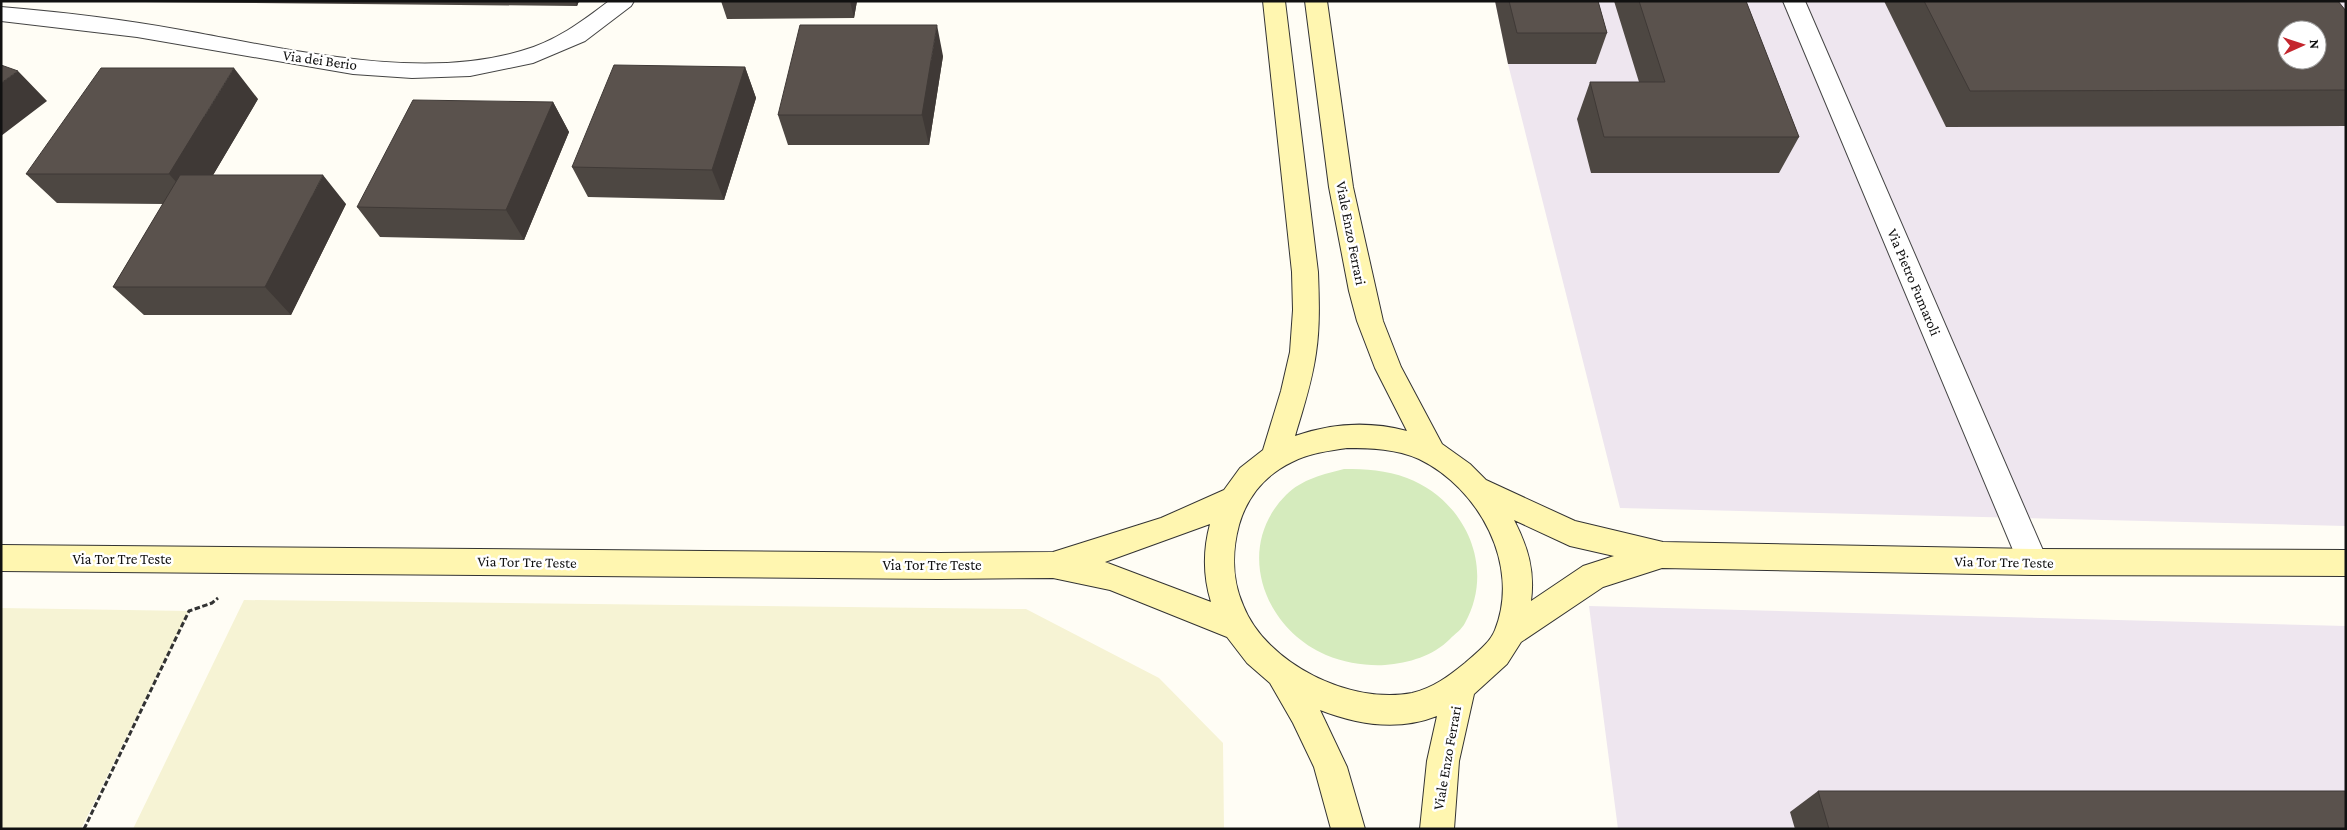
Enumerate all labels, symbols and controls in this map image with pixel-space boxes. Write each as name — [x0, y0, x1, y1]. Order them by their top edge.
north arrow — [2277, 20, 2327, 70]
text: N — [2307, 39, 2323, 50]
street label: Via dei Berio — [282, 47, 358, 73]
street label: Viale Enzo Ferrari — [1333, 180, 1369, 286]
street label: Via Pietro Fumaroli — [1884, 226, 1944, 338]
street label: Via Tor Tre Teste — [72, 551, 172, 567]
street label: Via Tor Tre Teste — [477, 553, 577, 571]
street label: Via Tor Tre Teste — [1954, 553, 2054, 571]
street label: Via Tor Tre Teste — [882, 557, 982, 573]
street label: Viale Enzo Ferrari — [1430, 705, 1464, 811]

